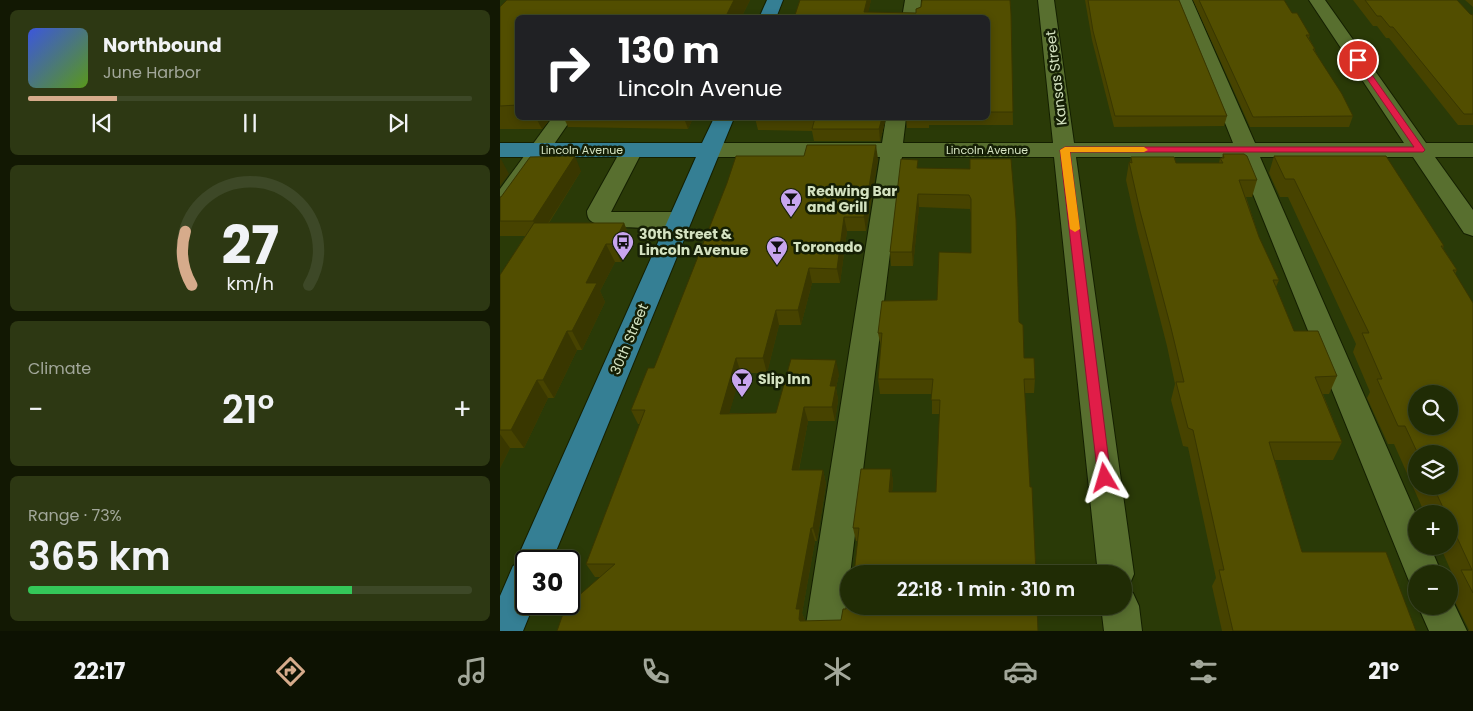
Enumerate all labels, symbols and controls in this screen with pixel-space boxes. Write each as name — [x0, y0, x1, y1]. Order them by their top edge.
text: 130 m — [618, 26, 720, 75]
street label: Kansas Street — [1040, 29, 1072, 127]
text: Northbound — [103, 32, 222, 59]
icon: right — [535, 35, 600, 100]
pin — [1337, 39, 1379, 81]
icon: arrive — [1344, 46, 1372, 74]
text: June Harbor — [103, 61, 201, 84]
text: Lincoln Avenue — [618, 73, 782, 104]
icon: previous — [88, 109, 116, 137]
icon: pause — [236, 109, 264, 137]
icon: next — [384, 109, 412, 137]
street label: Lincoln Avenue — [541, 142, 623, 158]
street label: Lincoln Avenue — [946, 142, 1028, 158]
place label: Redwing Bar and Grill — [807, 181, 897, 217]
bar icon: Redwing Bar and Grill — [779, 187, 803, 218]
text: 27 — [221, 209, 279, 282]
place label: 30th Street & Lincoln Avenue — [639, 224, 749, 260]
bus stop icon: 30th Street & Lincoln Avenue — [611, 230, 635, 261]
bar icon: Toronado — [765, 235, 789, 266]
place label: Toronado — [793, 237, 863, 257]
text: km/h — [226, 271, 274, 296]
street label: 30th Street — [605, 300, 653, 378]
text: Climate — [28, 357, 91, 380]
bar icon: Slip Inn — [730, 367, 754, 398]
place label: Slip Inn — [758, 369, 810, 389]
text: 21° — [222, 383, 274, 436]
map controls — [1408, 385, 1458, 615]
button: search — [1408, 385, 1458, 435]
text: − — [28, 390, 43, 429]
text: + — [453, 390, 472, 429]
button: layers — [1408, 445, 1458, 495]
position arrow — [1078, 451, 1130, 503]
text: Range · 73% — [28, 504, 122, 527]
button: + — [1408, 505, 1458, 555]
text: 365 km — [28, 530, 171, 583]
speed limit sign: 30 — [515, 550, 580, 615]
button: − — [1408, 565, 1458, 615]
text: 22:18 · 1 min · 310 m — [897, 576, 1075, 603]
icon: directions — [273, 654, 308, 689]
icon: music — [455, 654, 490, 689]
icon: phone — [638, 654, 673, 689]
icon: climate — [820, 654, 855, 689]
icon: car — [1003, 654, 1038, 689]
icon: filters — [1186, 654, 1221, 689]
text: 22:17 — [74, 656, 125, 687]
text: 21° — [1368, 656, 1399, 687]

